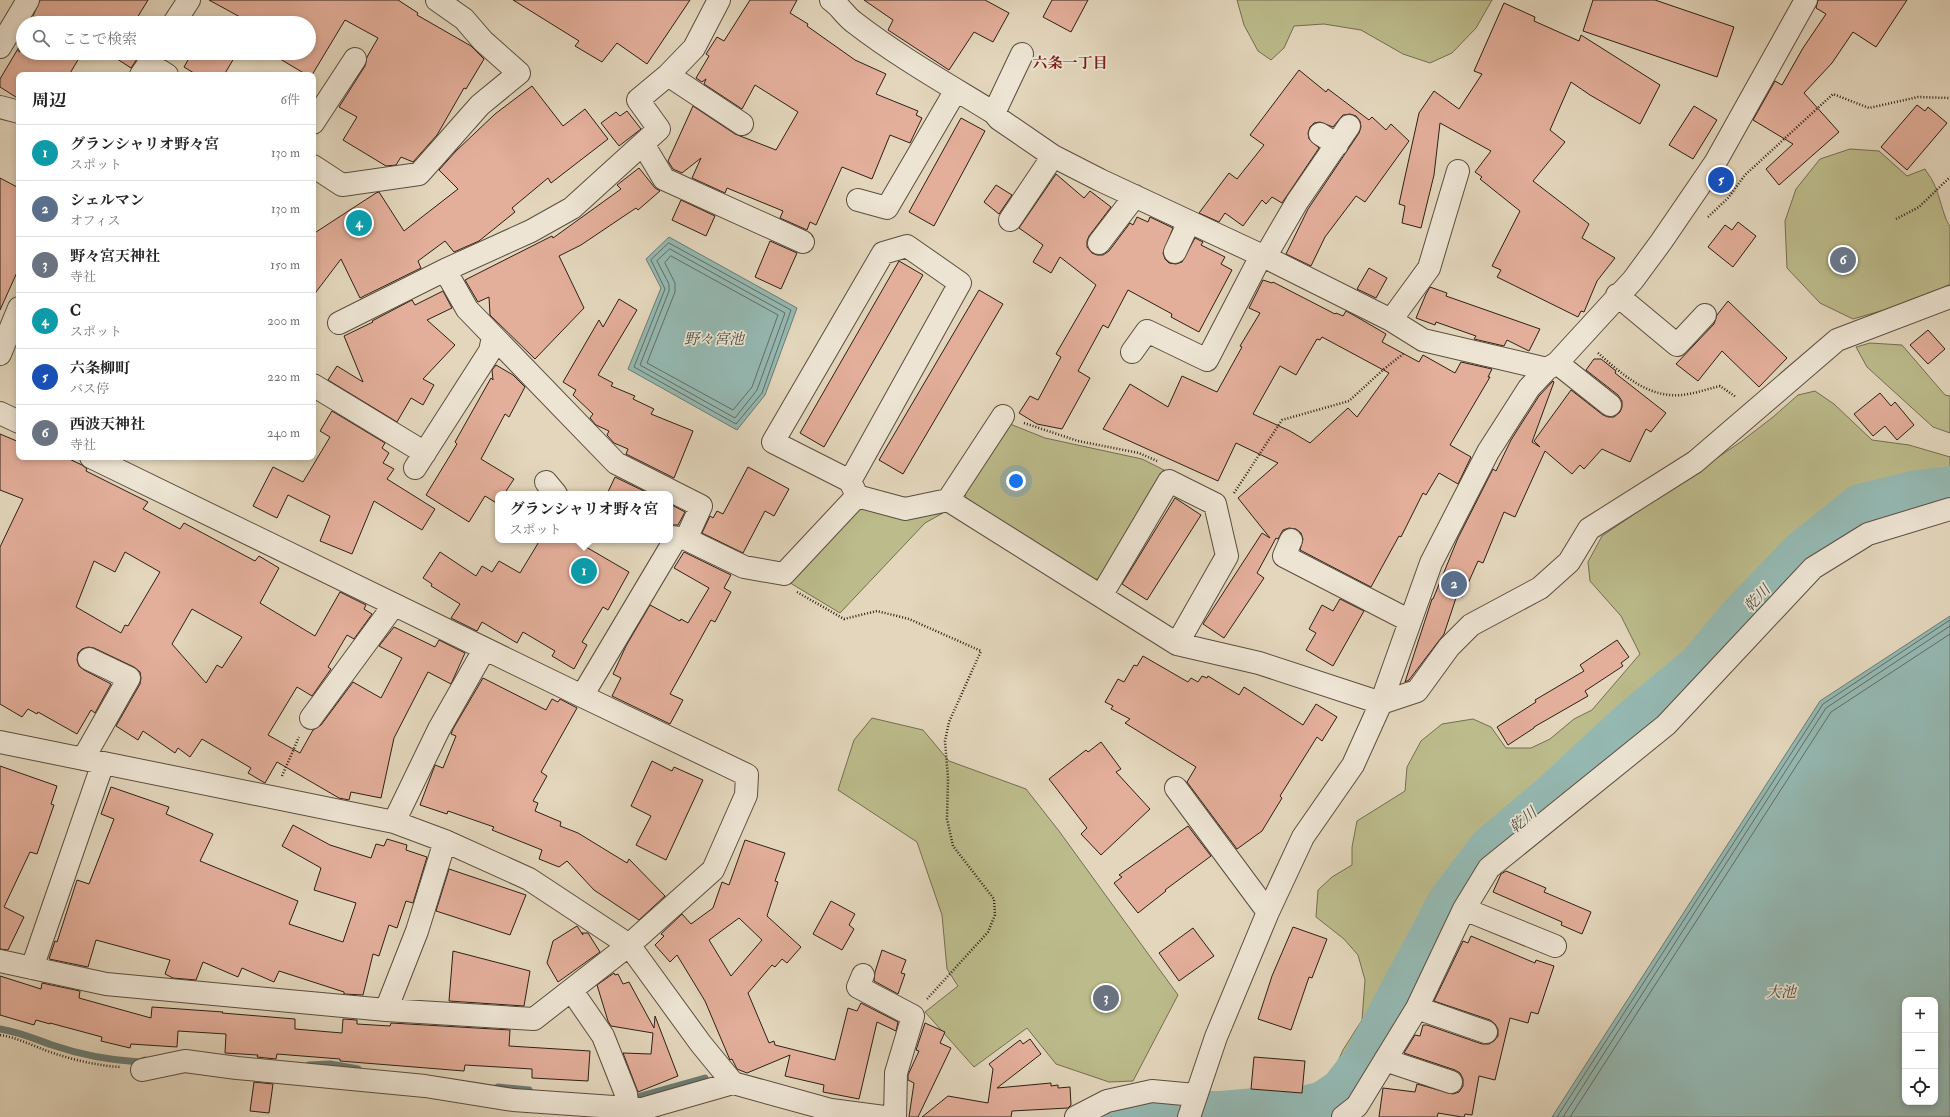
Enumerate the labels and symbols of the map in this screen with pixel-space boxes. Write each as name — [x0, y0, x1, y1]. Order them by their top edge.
district label: 六条一丁目 — [1032, 54, 1108, 73]
pin: 5 — [1708, 165, 1734, 195]
pin: 4 — [346, 208, 372, 238]
pin: 6 — [1830, 245, 1856, 275]
water label: 野々宮池 — [684, 330, 746, 349]
your location — [1006, 471, 1026, 491]
pin: 1 — [571, 556, 597, 586]
pin: 2 — [1441, 569, 1467, 599]
water label: 乾川 — [1740, 579, 1776, 616]
water label: 乾川 — [1506, 802, 1542, 837]
pin: 3 — [1093, 983, 1119, 1013]
water label: 大池 — [1766, 983, 1798, 1002]

